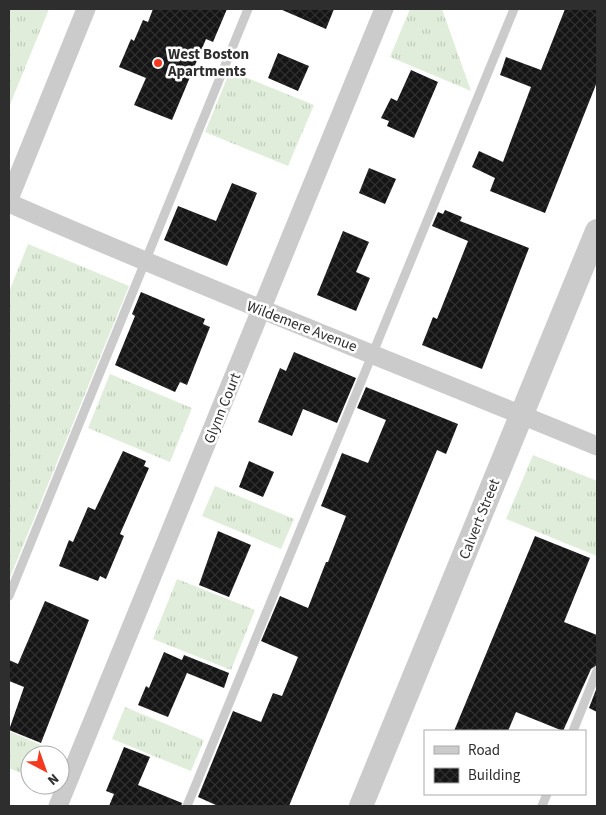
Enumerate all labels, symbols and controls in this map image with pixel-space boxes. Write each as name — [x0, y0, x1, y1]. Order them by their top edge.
place label: West Boston Apartments — [167, 44, 249, 82]
marker: West Boston Apartments — [152, 57, 164, 69]
street label: Wildemere Avenue — [244, 296, 360, 357]
street label: Glynn Court — [199, 370, 246, 447]
street label: Calvert Street — [454, 476, 505, 563]
legend — [424, 730, 586, 795]
text: Road — [468, 740, 500, 761]
north arrow — [20, 745, 70, 795]
text: Building — [468, 765, 521, 786]
text: N — [43, 768, 63, 790]

